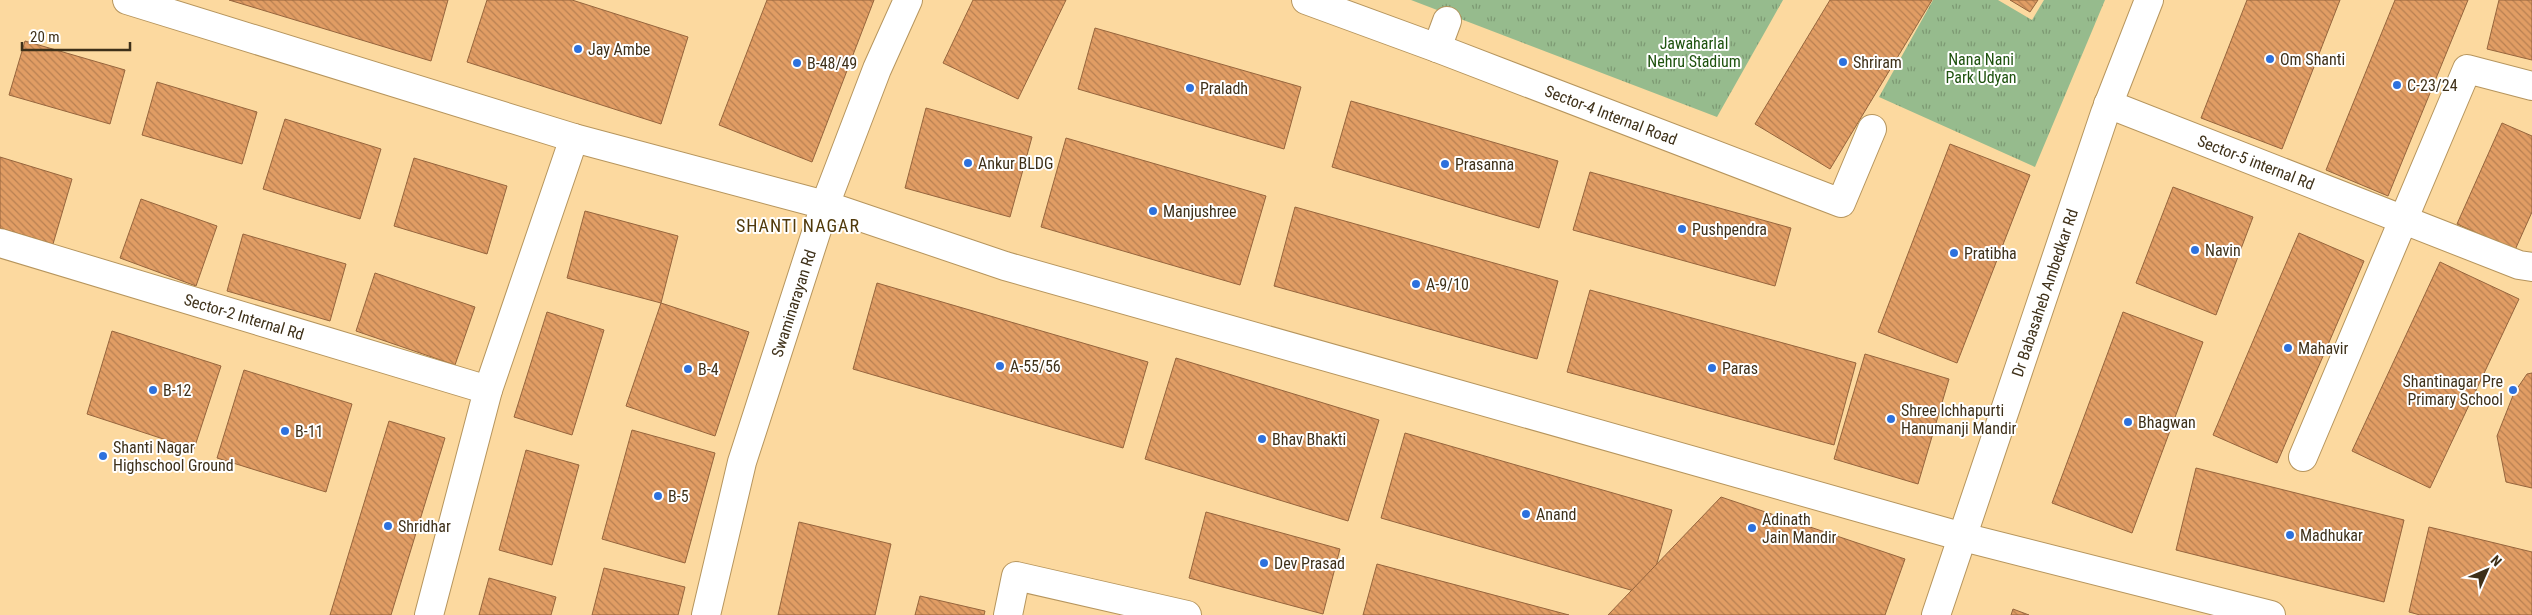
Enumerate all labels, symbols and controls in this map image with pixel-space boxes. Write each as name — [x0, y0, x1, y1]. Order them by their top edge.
scale bar — [22, 20, 130, 52]
text: 20 m — [30, 28, 60, 46]
park label: Jawaharlal Nehru Stadium — [1647, 34, 1741, 71]
place label: Jay Ambe — [588, 40, 650, 59]
marker: Jay Ambe — [572, 43, 584, 55]
park label: Nana Nani Park Udyan — [1945, 50, 2017, 87]
place label: Om Shanti — [2280, 50, 2345, 69]
place label: Shriram — [1853, 53, 1902, 72]
marker: Om Shanti — [2264, 53, 2276, 65]
place label: B-48/49 — [807, 54, 857, 73]
marker: Shriram — [1837, 56, 1849, 68]
marker: B-48/49 — [791, 57, 803, 69]
place label: C-23/24 — [2407, 76, 2458, 95]
place label: Praladh — [1200, 79, 1248, 98]
marker: C-23/24 — [2391, 79, 2403, 91]
street label: Sector-4 Internal Road — [1542, 81, 1680, 149]
marker: Praladh — [1184, 82, 1196, 94]
street label: Sector-5 internal Rd — [2195, 131, 2317, 194]
place label: Ankur BLDG — [978, 154, 1053, 173]
place label: Prasanna — [1455, 155, 1514, 174]
marker: Ankur BLDG — [962, 157, 974, 169]
marker: Prasanna — [1439, 158, 1451, 170]
place label: Manjushree — [1163, 202, 1237, 221]
marker: Manjushree — [1147, 205, 1159, 217]
street label: Dr Babasaheb Ambedkar Rd — [2008, 207, 2082, 379]
district label: SHANTI NAGAR — [736, 215, 860, 236]
place label: Pushpendra — [1692, 220, 1767, 239]
marker: Pushpendra — [1676, 223, 1688, 235]
place label: Navin — [2205, 241, 2241, 260]
place label: Pratibha — [1964, 244, 2017, 263]
marker: Navin — [2189, 244, 2201, 256]
street label: Swaminarayan Rd — [768, 247, 820, 359]
marker: Pratibha — [1948, 247, 1960, 259]
place label: A-9/10 — [1426, 275, 1469, 294]
marker: A-9/10 — [1410, 278, 1422, 290]
street label: Sector-2 Internal Rd — [182, 290, 306, 344]
place label: Mahavir — [2298, 339, 2349, 358]
marker: Mahavir — [2282, 342, 2294, 354]
place label: A-55/56 — [1010, 357, 1061, 376]
place label: Paras — [1722, 359, 1758, 378]
place label: B-4 — [698, 360, 719, 379]
marker: A-55/56 — [994, 360, 1006, 372]
marker: Paras — [1706, 362, 1718, 374]
marker: B-4 — [682, 363, 694, 375]
place label: Shantinagar Pre Primary School — [2403, 372, 2503, 409]
place label: B-12 — [163, 381, 192, 400]
marker: B-12 — [147, 384, 159, 396]
marker: Shantinagar Pre Primary School — [2507, 384, 2519, 396]
place label: Shree Ichhapurti Hanumanji Mandir — [1901, 401, 2017, 438]
marker: Shree Ichhapurti Hanumanji Mandir — [1885, 413, 1897, 425]
place label: Bhagwan — [2138, 413, 2196, 432]
marker: Bhagwan — [2122, 416, 2134, 428]
place label: B-11 — [295, 422, 324, 441]
marker: B-11 — [279, 425, 291, 437]
place label: Bhav Bhakti — [1272, 430, 1346, 449]
marker: Bhav Bhakti — [1256, 433, 1268, 445]
place label: Shanti Nagar Highschool Ground — [113, 438, 234, 475]
marker: Shanti Nagar Highschool Ground — [97, 450, 109, 462]
place label: B-5 — [668, 487, 689, 506]
marker: B-5 — [652, 490, 664, 502]
place label: Anand — [1536, 505, 1576, 524]
marker: Anand — [1520, 508, 1532, 520]
place label: Adinath Jain Mandir — [1762, 510, 1837, 547]
place label: Shridhar — [398, 517, 451, 536]
marker: Shridhar — [382, 520, 394, 532]
marker: Adinath Jain Mandir — [1746, 522, 1758, 534]
place label: Madhukar — [2300, 526, 2363, 545]
marker: Madhukar — [2284, 529, 2296, 541]
north arrow — [2462, 545, 2512, 595]
text: N — [2488, 552, 2505, 569]
place label: Dev Prasad — [1274, 554, 1345, 573]
marker: Dev Prasad — [1258, 557, 1270, 569]

